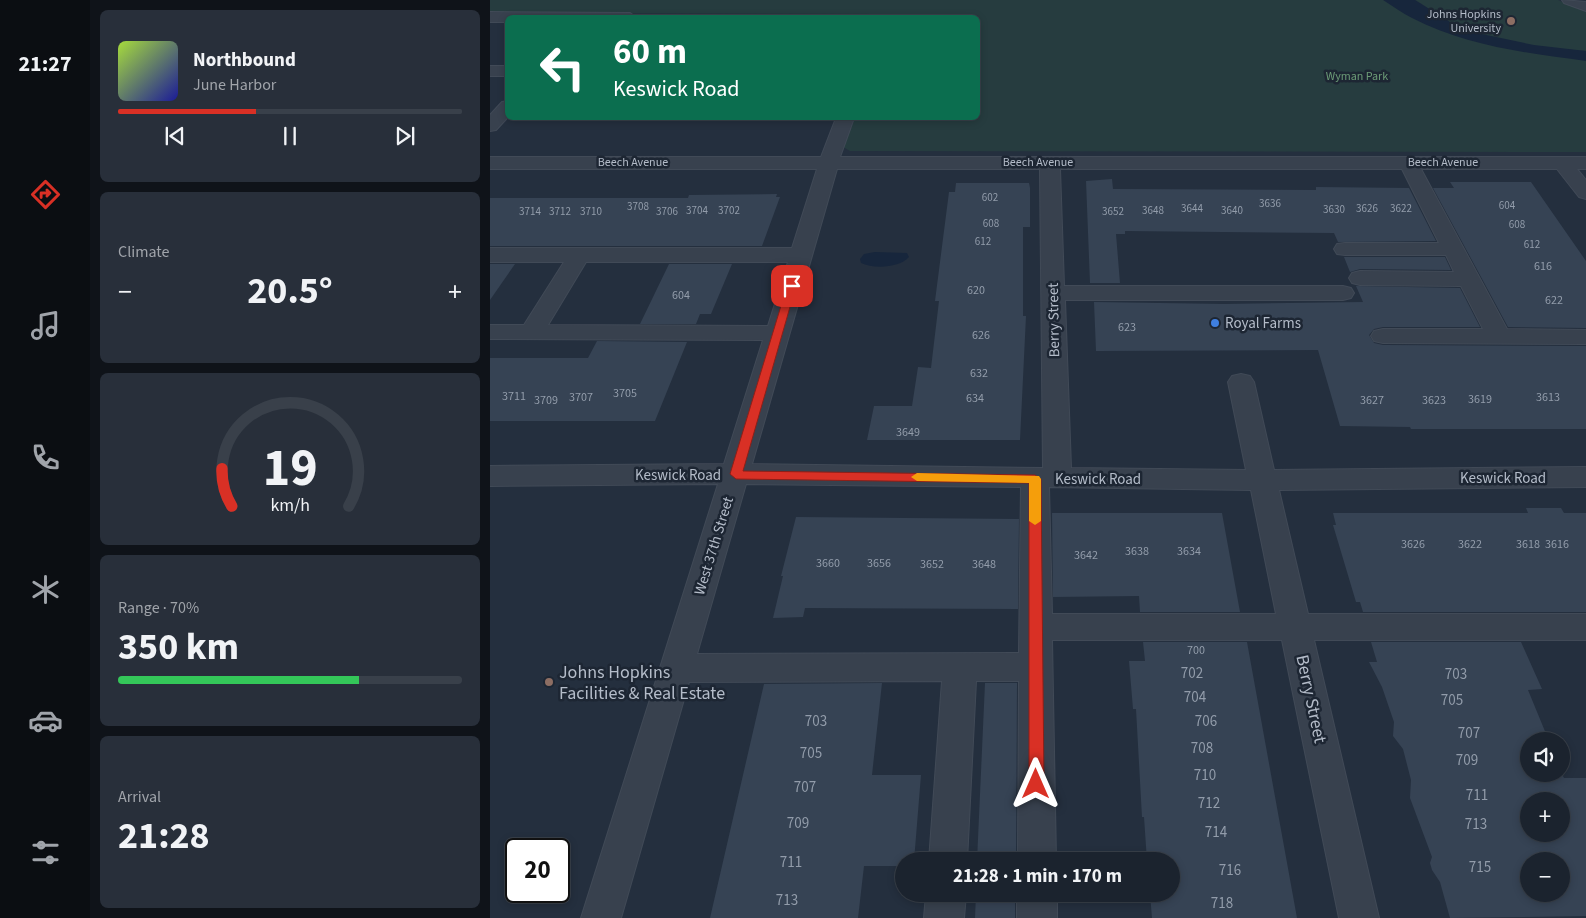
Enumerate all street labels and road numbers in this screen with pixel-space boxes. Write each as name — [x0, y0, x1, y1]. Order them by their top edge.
street label: Beech Avenue — [598, 154, 668, 171]
street label: Beech Avenue — [1003, 154, 1073, 171]
street label: Beech Avenue — [1408, 154, 1478, 171]
street label: Berry Street — [1043, 283, 1065, 357]
street label: Keswick Road — [635, 465, 721, 486]
street label: Keswick Road — [1460, 468, 1546, 489]
street label: Keswick Road — [1055, 469, 1141, 490]
street label: West 37th Street — [689, 494, 739, 598]
street label: Berry Street — [1289, 653, 1333, 745]

